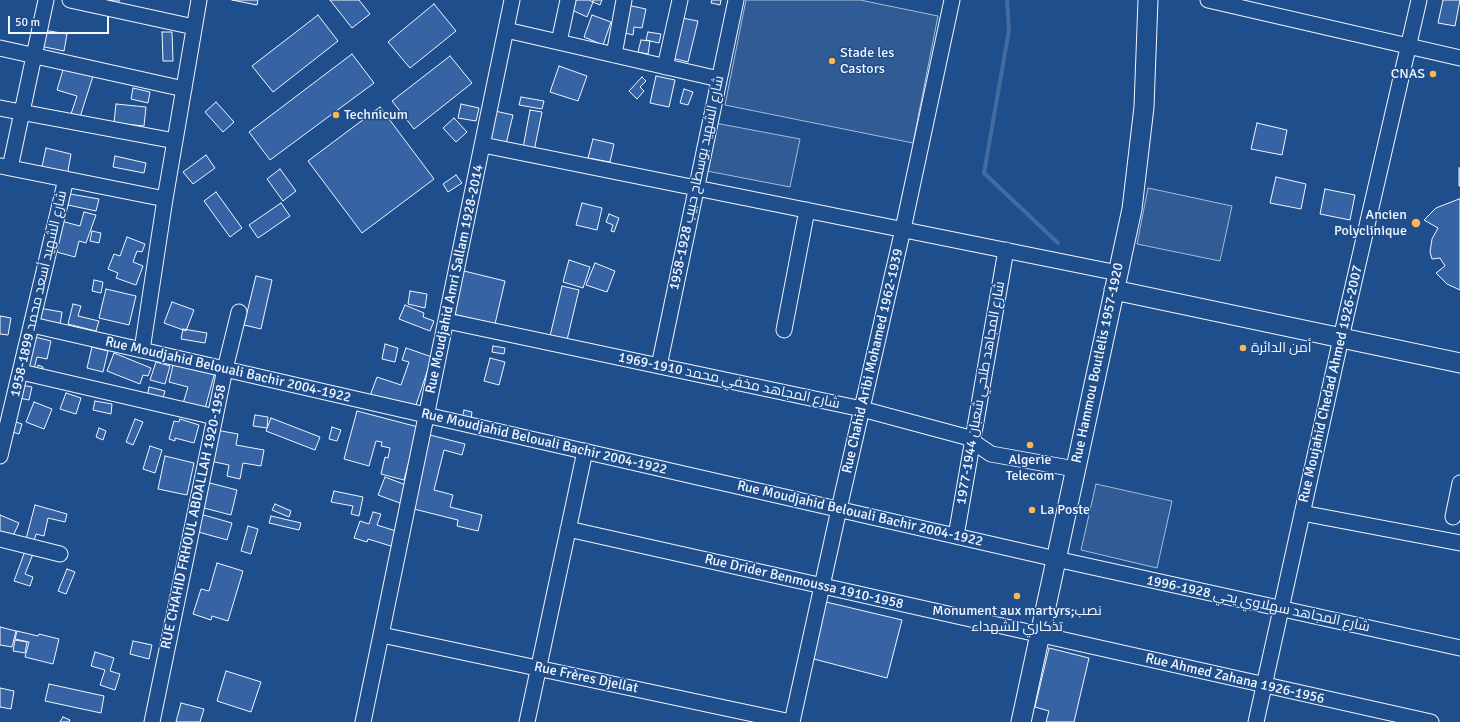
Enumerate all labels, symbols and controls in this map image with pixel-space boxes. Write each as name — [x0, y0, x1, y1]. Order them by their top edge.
scale bar — [10, 8, 111, 34]
text: 50 m — [15, 15, 40, 30]
place label: Stade les Castors — [840, 45, 894, 78]
marker: Stade les Castors — [827, 56, 837, 66]
place label: CNAS — [1391, 66, 1425, 82]
marker: CNAS — [1428, 69, 1438, 79]
street label: شارع الشهيد بوسطاح حبيب 1928-1958 — [666, 74, 728, 292]
place label: Technicum — [344, 107, 408, 123]
marker: Technicum — [331, 110, 341, 120]
street label: Rue Moudjahid Amri Sallam 1928-2014 — [422, 163, 488, 395]
street label: شارع الشهيد أسعد محمد 1899-1958 — [7, 189, 71, 399]
place label: Ancien Polyclinique — [1334, 207, 1407, 240]
marker: Ancien Polyclinique — [1410, 217, 1422, 229]
street label: Rue Chahid Aribi Mohamed 1962-1939 — [839, 247, 907, 475]
street label: Rue Hammou Boutlelis 1957-1920 — [1069, 261, 1127, 465]
street label: Rue Moujahid Chedad Ahmed 1926-2007 — [1295, 264, 1367, 504]
street label: شارع المجاهد طلحي شعبان 1944-1977 — [953, 280, 1009, 506]
street label: Rue Moudjahid Belouali Bachir 2004-1922 — [103, 333, 353, 407]
place label: أمن الدائرة — [1251, 340, 1312, 356]
marker: أمن الدائرة — [1238, 343, 1248, 353]
street label: شارع المجاهد مخفي محمد 1910-1969 — [617, 349, 841, 413]
street label: RUE CHAHID FRHOUL ABDALLAH 1920-1958 — [158, 383, 230, 651]
street label: Rue Moudjahid Belouali Bachir 2004-1922 — [419, 405, 669, 479]
marker: Algerie Telecom — [1025, 440, 1035, 450]
place label: Algerie Telecom — [1006, 452, 1054, 484]
street label: Rue Moudjahid Belouali Bachir 2004-1922 — [735, 477, 985, 551]
place label: La Poste — [1040, 502, 1090, 518]
marker: La Poste — [1027, 505, 1037, 515]
street label: Rue Drider Benmoussa 1910-1958 — [703, 551, 905, 613]
street label: شارع المجاهد سهلاوي يحي 1928-1996 — [1145, 572, 1371, 636]
marker: Monument aux martyrs;نصب تذكاري للشهداء — [1012, 591, 1022, 601]
place label: Monument aux martyrs;نصب تذكاري للشهداء — [932, 603, 1102, 636]
street label: Rue Ahmed Zahana 1926-1956 — [1144, 650, 1326, 708]
street label: Rue Frères Djellat — [533, 659, 639, 697]

